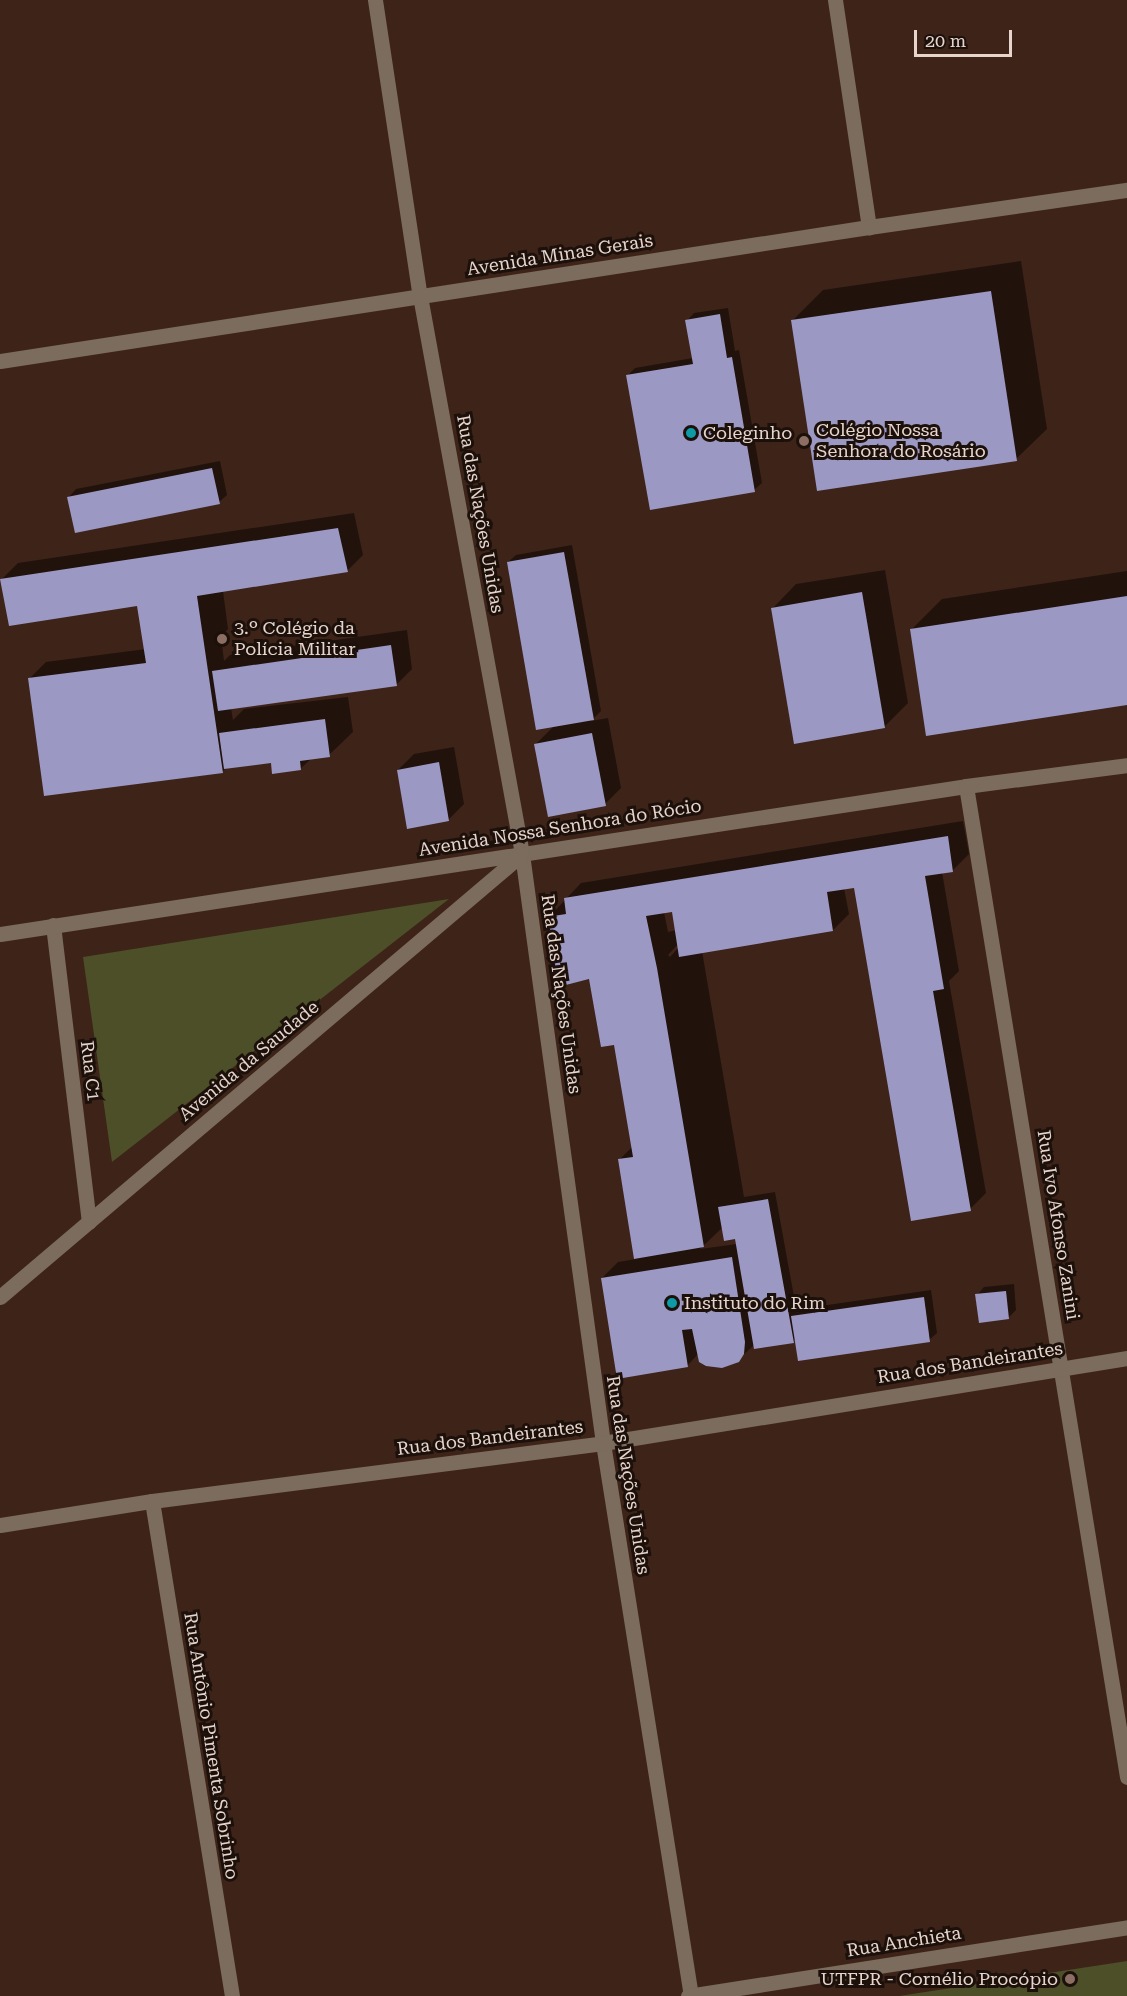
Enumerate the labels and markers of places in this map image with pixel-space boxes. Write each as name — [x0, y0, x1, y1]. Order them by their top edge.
place label: Colégio Nossa Senhora do Rosário — [816, 420, 986, 462]
place label: Coleginho — [703, 422, 792, 444]
marker: Coleginho — [684, 426, 698, 440]
marker: Colégio Nossa Senhora do Rosário — [797, 434, 811, 448]
place label: 3.º Colégio da Polícia Militar — [234, 618, 356, 660]
marker: 3.º Colégio da Polícia Militar — [215, 632, 229, 646]
place label: Instituto do Rim — [684, 1292, 825, 1314]
marker: Instituto do Rim — [665, 1296, 679, 1310]
place label: UTFPR - Cornélio Procópio — [820, 1968, 1058, 1990]
marker: UTFPR - Cornélio Procópio — [1063, 1972, 1077, 1986]

